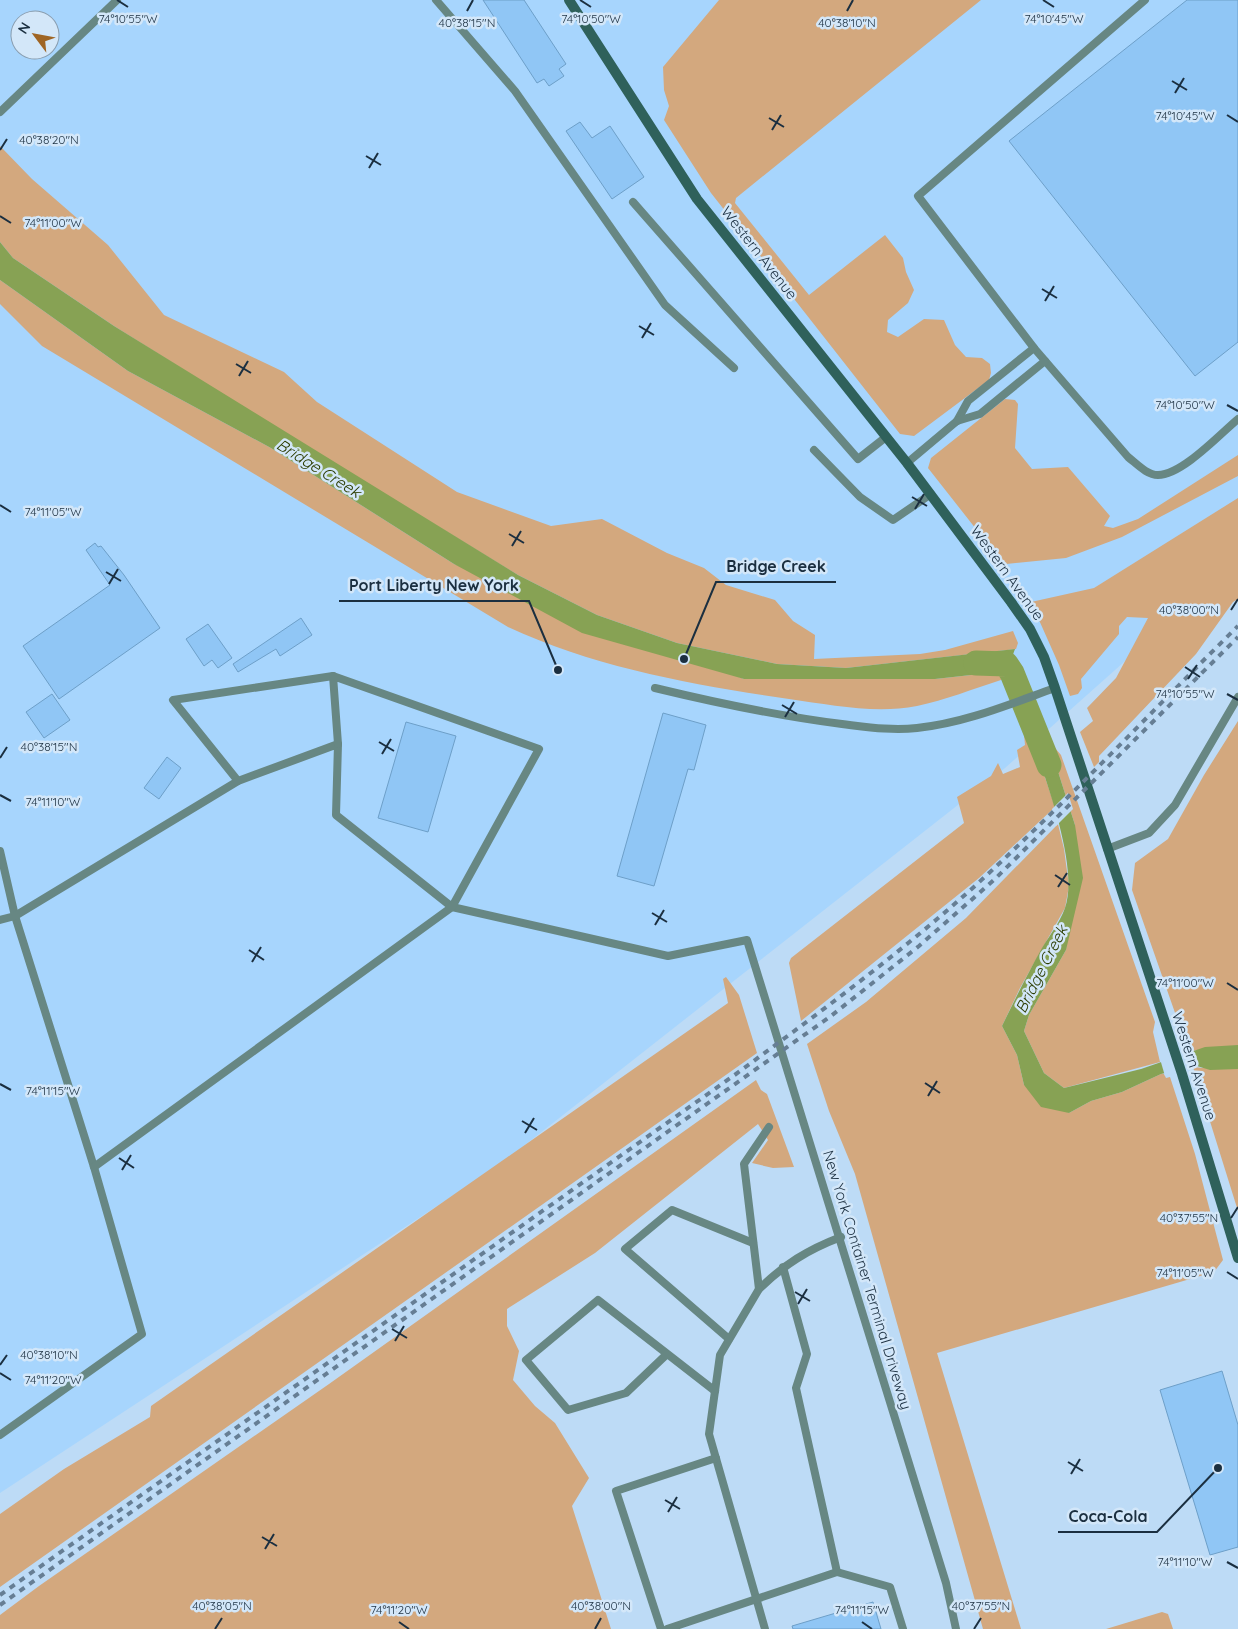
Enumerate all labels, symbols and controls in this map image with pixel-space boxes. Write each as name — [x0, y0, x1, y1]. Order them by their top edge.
north arrow — [10, 10, 60, 60]
text: 74°10'55"W — [98, 11, 158, 26]
text: 74°10'50"W — [561, 11, 621, 26]
text: 74°10'45"W — [1024, 11, 1084, 26]
text: 40°38'15"N — [439, 15, 495, 30]
text: 40°38'10"N — [818, 15, 876, 30]
text: N — [14, 19, 34, 37]
text: 74°10'45"W — [1155, 108, 1215, 123]
text: 40°38'20"N — [19, 132, 79, 147]
street label: Western Avenue — [717, 202, 802, 303]
text: 74°11'00"W — [24, 215, 82, 230]
text: 74°10'50"W — [1155, 397, 1215, 412]
water label: Bridge Creek — [273, 434, 366, 503]
text: 74°11'05"W — [24, 504, 82, 519]
street label: Western Avenue — [966, 521, 1048, 624]
callout: Bridge Creek — [716, 551, 836, 582]
text: Bridge Creek — [726, 556, 826, 576]
callout: Port Liberty New York — [339, 570, 529, 601]
text: Port Liberty New York — [349, 575, 519, 595]
text: 40°38'00"N — [1159, 602, 1219, 617]
text: 74°10'55"W — [1155, 686, 1215, 701]
text: 40°38'15"N — [21, 739, 77, 754]
text: 74°11'10"W — [26, 794, 81, 809]
water label: Bridge Creek — [1010, 921, 1072, 1016]
text: 74°11'00"W — [1156, 975, 1214, 990]
street label: Western Avenue — [1168, 1009, 1221, 1123]
text: 74°11'15"W — [26, 1083, 81, 1098]
street label: New York Container Terminal Driveway — [819, 1148, 916, 1412]
text: 40°37'55"N — [1160, 1210, 1218, 1225]
text: 74°11'05"W — [1156, 1265, 1214, 1280]
text: 40°38'10"N — [20, 1347, 78, 1362]
text: 74°11'20"W — [24, 1372, 82, 1387]
callout: Coca-Cola — [1058, 1501, 1157, 1532]
text: Coca-Cola — [1068, 1506, 1148, 1526]
text: 74°11'10"W — [1158, 1554, 1213, 1569]
text: 40°38'05"N — [192, 1598, 252, 1613]
text: 40°38'00"N — [571, 1598, 631, 1613]
text: 40°37'55"N — [952, 1598, 1010, 1613]
text: 74°11'20"W — [370, 1602, 428, 1617]
text: 74°11'15"W — [835, 1602, 890, 1617]

